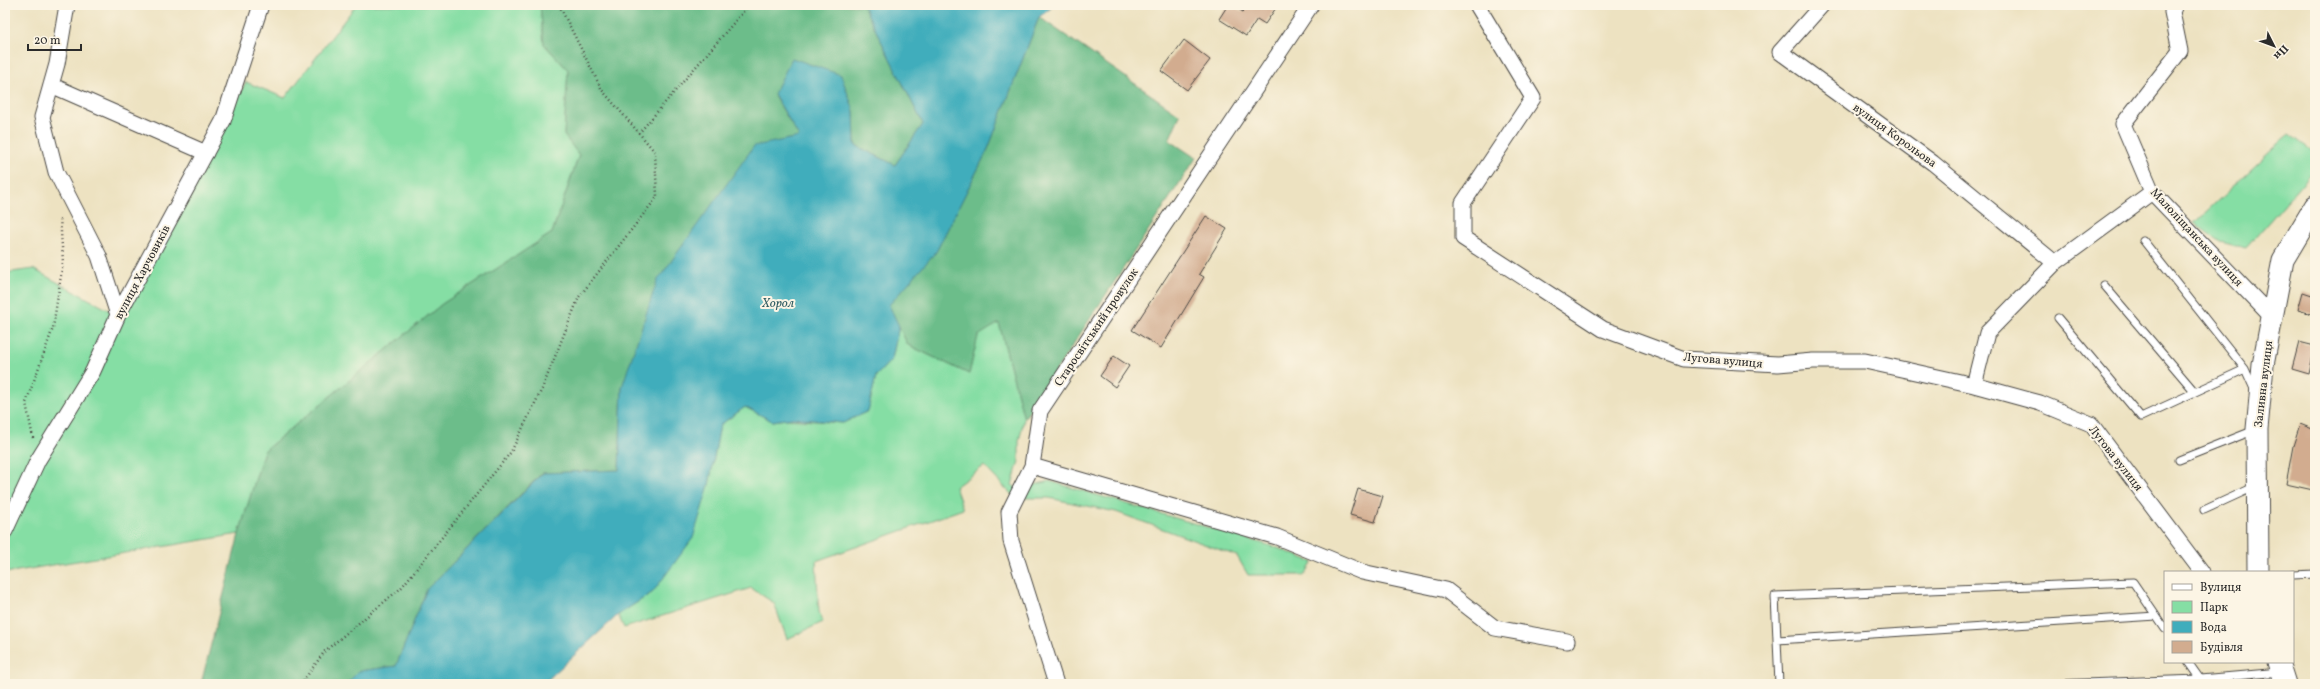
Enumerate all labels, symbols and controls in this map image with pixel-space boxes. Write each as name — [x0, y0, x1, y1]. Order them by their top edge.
scale bar — [28, 26, 81, 52]
north arrow — [2254, 26, 2294, 66]
text: 20 m — [34, 33, 61, 49]
text: Пн — [2270, 41, 2291, 63]
street label: вулиця Корольова — [1849, 100, 1940, 172]
street label: Малоліщанська вулиця — [2146, 185, 2246, 290]
street label: вулиця Харчовиків — [111, 223, 174, 322]
street label: Старосвітський провулок — [1051, 265, 1143, 390]
water label: Хорол — [761, 295, 794, 313]
street label: Заливна вулиця — [2251, 340, 2277, 429]
street label: Лугова вулиця — [1683, 350, 1763, 372]
street label: Лугова вулиця — [2084, 422, 2146, 495]
legend — [2164, 571, 2294, 663]
text: Вулиця — [2200, 580, 2241, 596]
text: Парк — [2200, 600, 2228, 616]
text: Вода — [2200, 620, 2227, 636]
text: Будівля — [2200, 640, 2243, 656]

